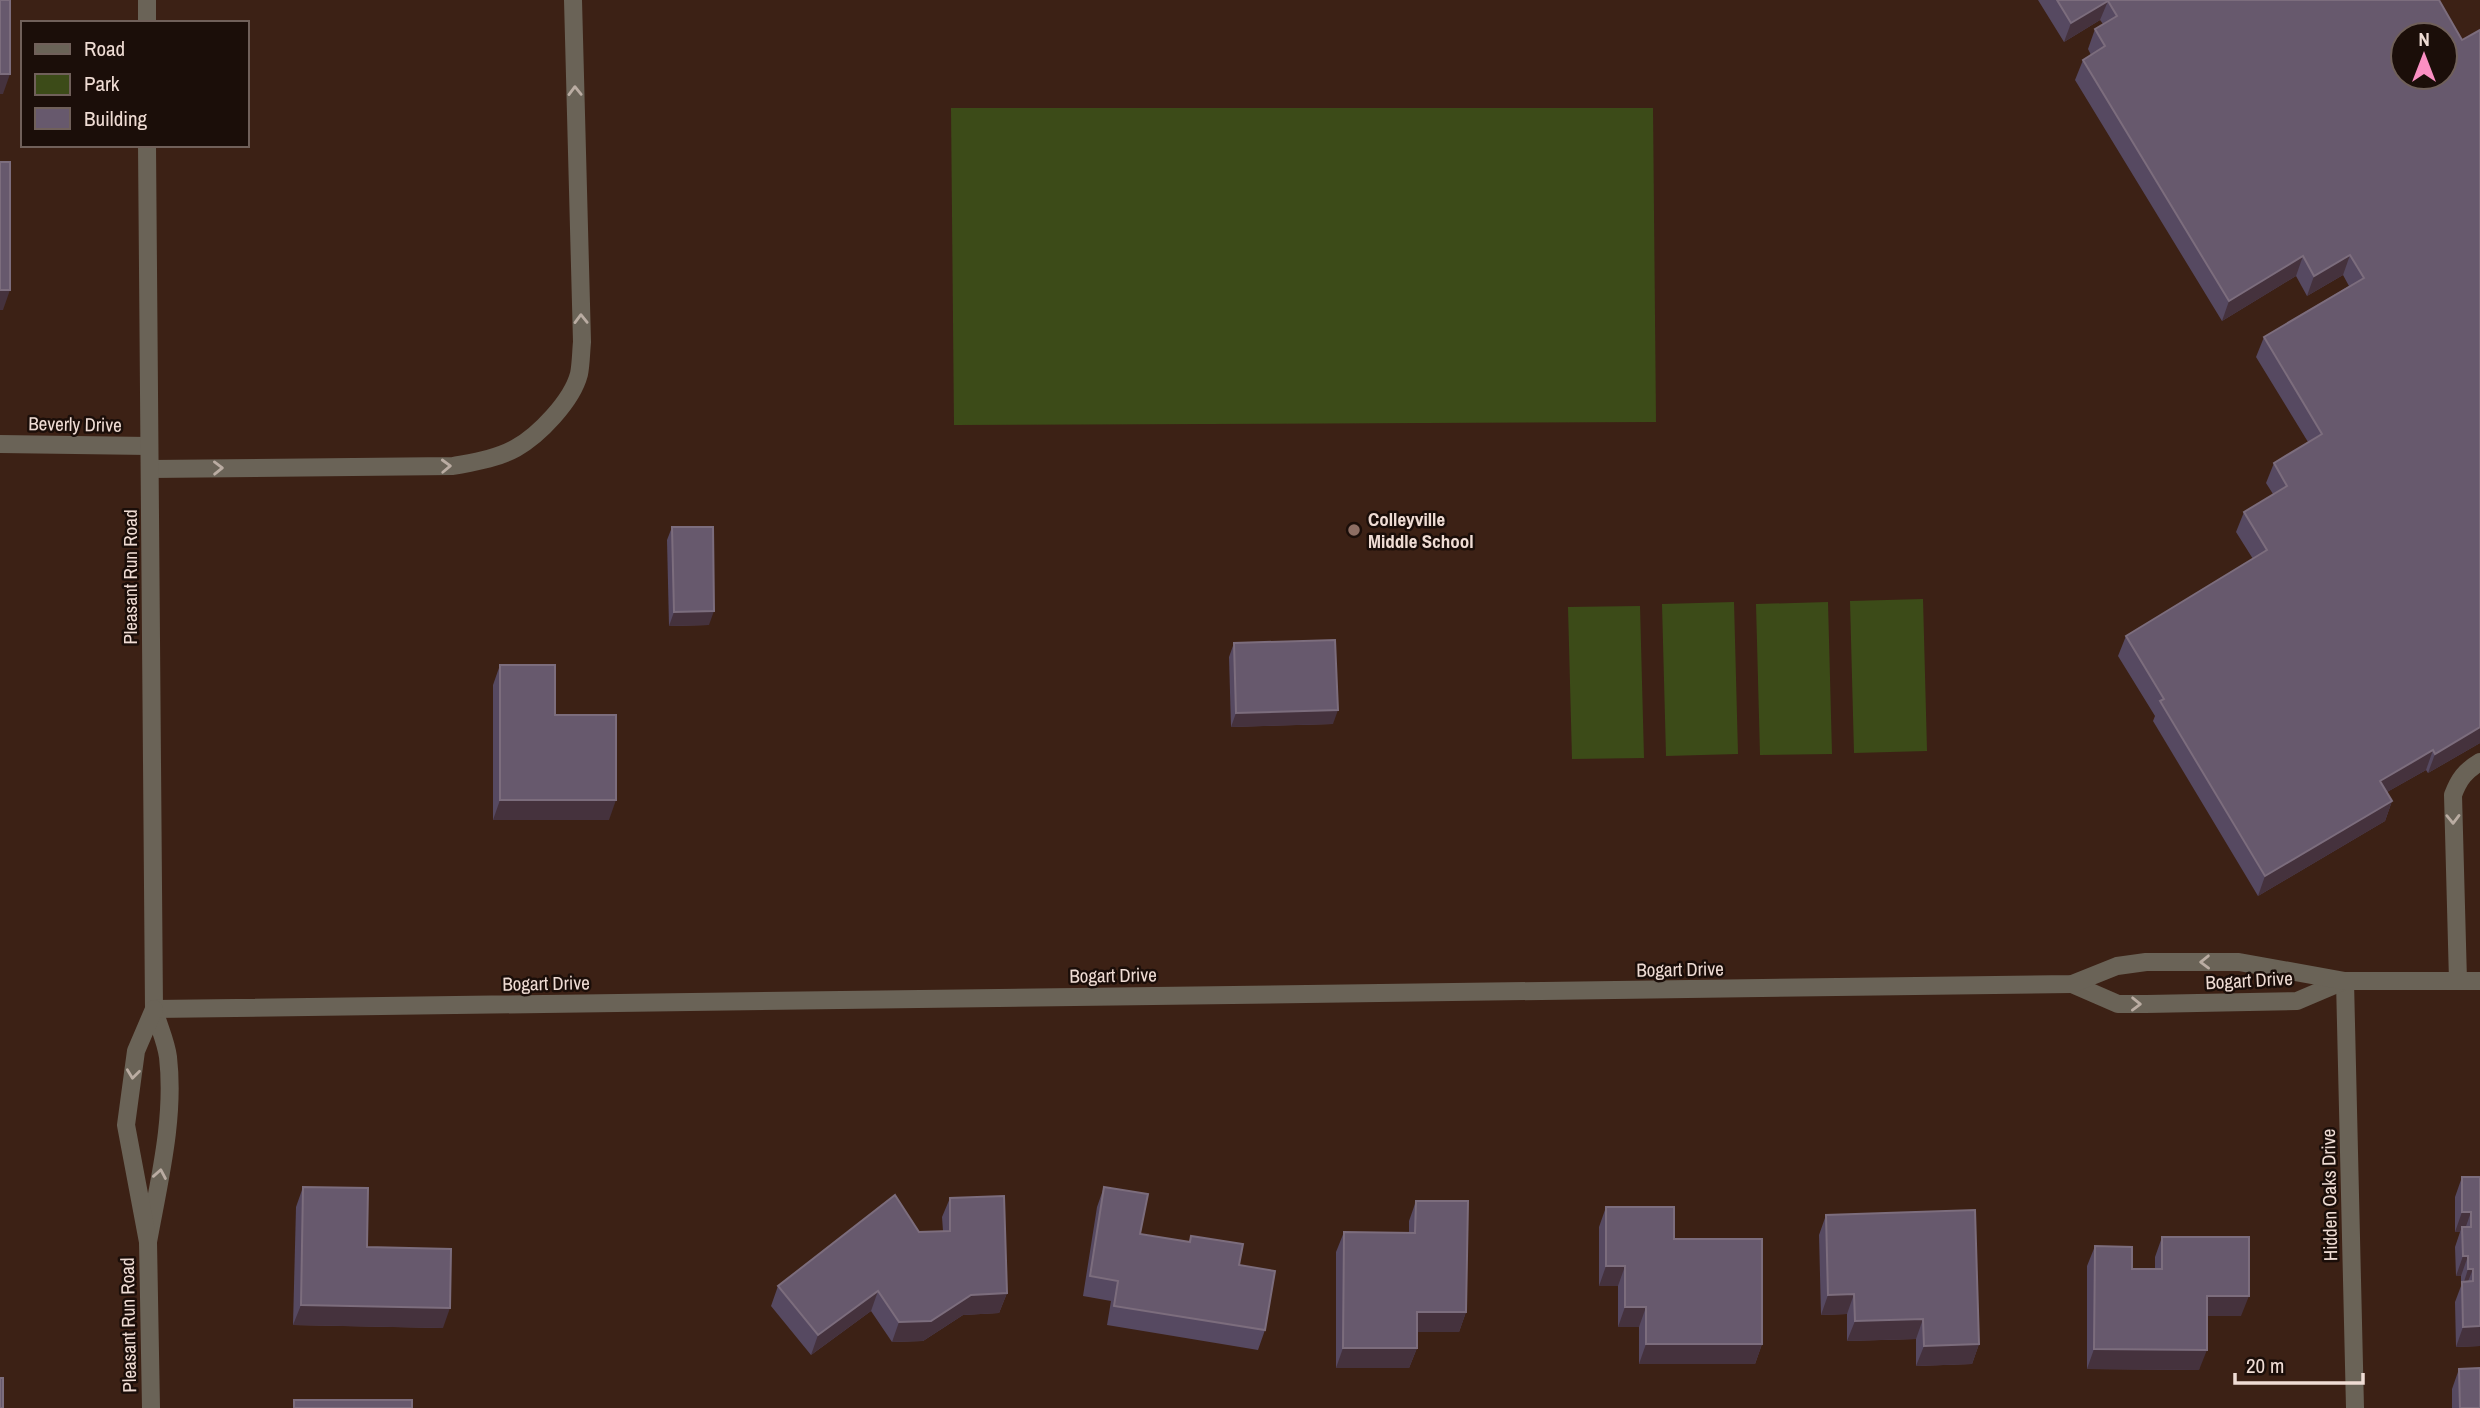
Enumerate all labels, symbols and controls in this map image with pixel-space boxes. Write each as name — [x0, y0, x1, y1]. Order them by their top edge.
legend — [21, 21, 248, 147]
north arrow — [2389, 21, 2459, 91]
text: N — [2418, 26, 2430, 52]
text: Road — [84, 34, 125, 63]
text: Park — [84, 69, 120, 98]
one-way arrow — [568, 85, 583, 96]
text: Building — [84, 104, 148, 133]
one-way arrow — [573, 313, 589, 323]
street label: Beverly Drive — [28, 410, 122, 438]
one-way arrow — [441, 458, 452, 473]
one-way arrow — [213, 461, 224, 476]
place label: Colleyville Middle School — [1368, 506, 1474, 554]
street label: Pleasant Run Road — [117, 509, 143, 645]
marker: Colleyville Middle School — [1346, 522, 1362, 538]
one-way arrow — [2445, 814, 2461, 825]
one-way arrow — [2199, 954, 2210, 970]
street label: Bogart Drive — [1636, 955, 1724, 983]
street label: Bogart Drive — [1069, 961, 1157, 989]
street label: Bogart Drive — [2205, 965, 2293, 995]
street label: Bogart Drive — [502, 969, 590, 997]
one-way arrow — [2132, 996, 2142, 1012]
one-way arrow — [126, 1068, 141, 1080]
street label: Hidden Oaks Drive — [2315, 1129, 2343, 1261]
one-way arrow — [152, 1169, 167, 1180]
street label: Pleasant Run Road — [114, 1257, 142, 1393]
scale bar — [2235, 1342, 2363, 1386]
text: 20 m — [2246, 1351, 2284, 1380]

